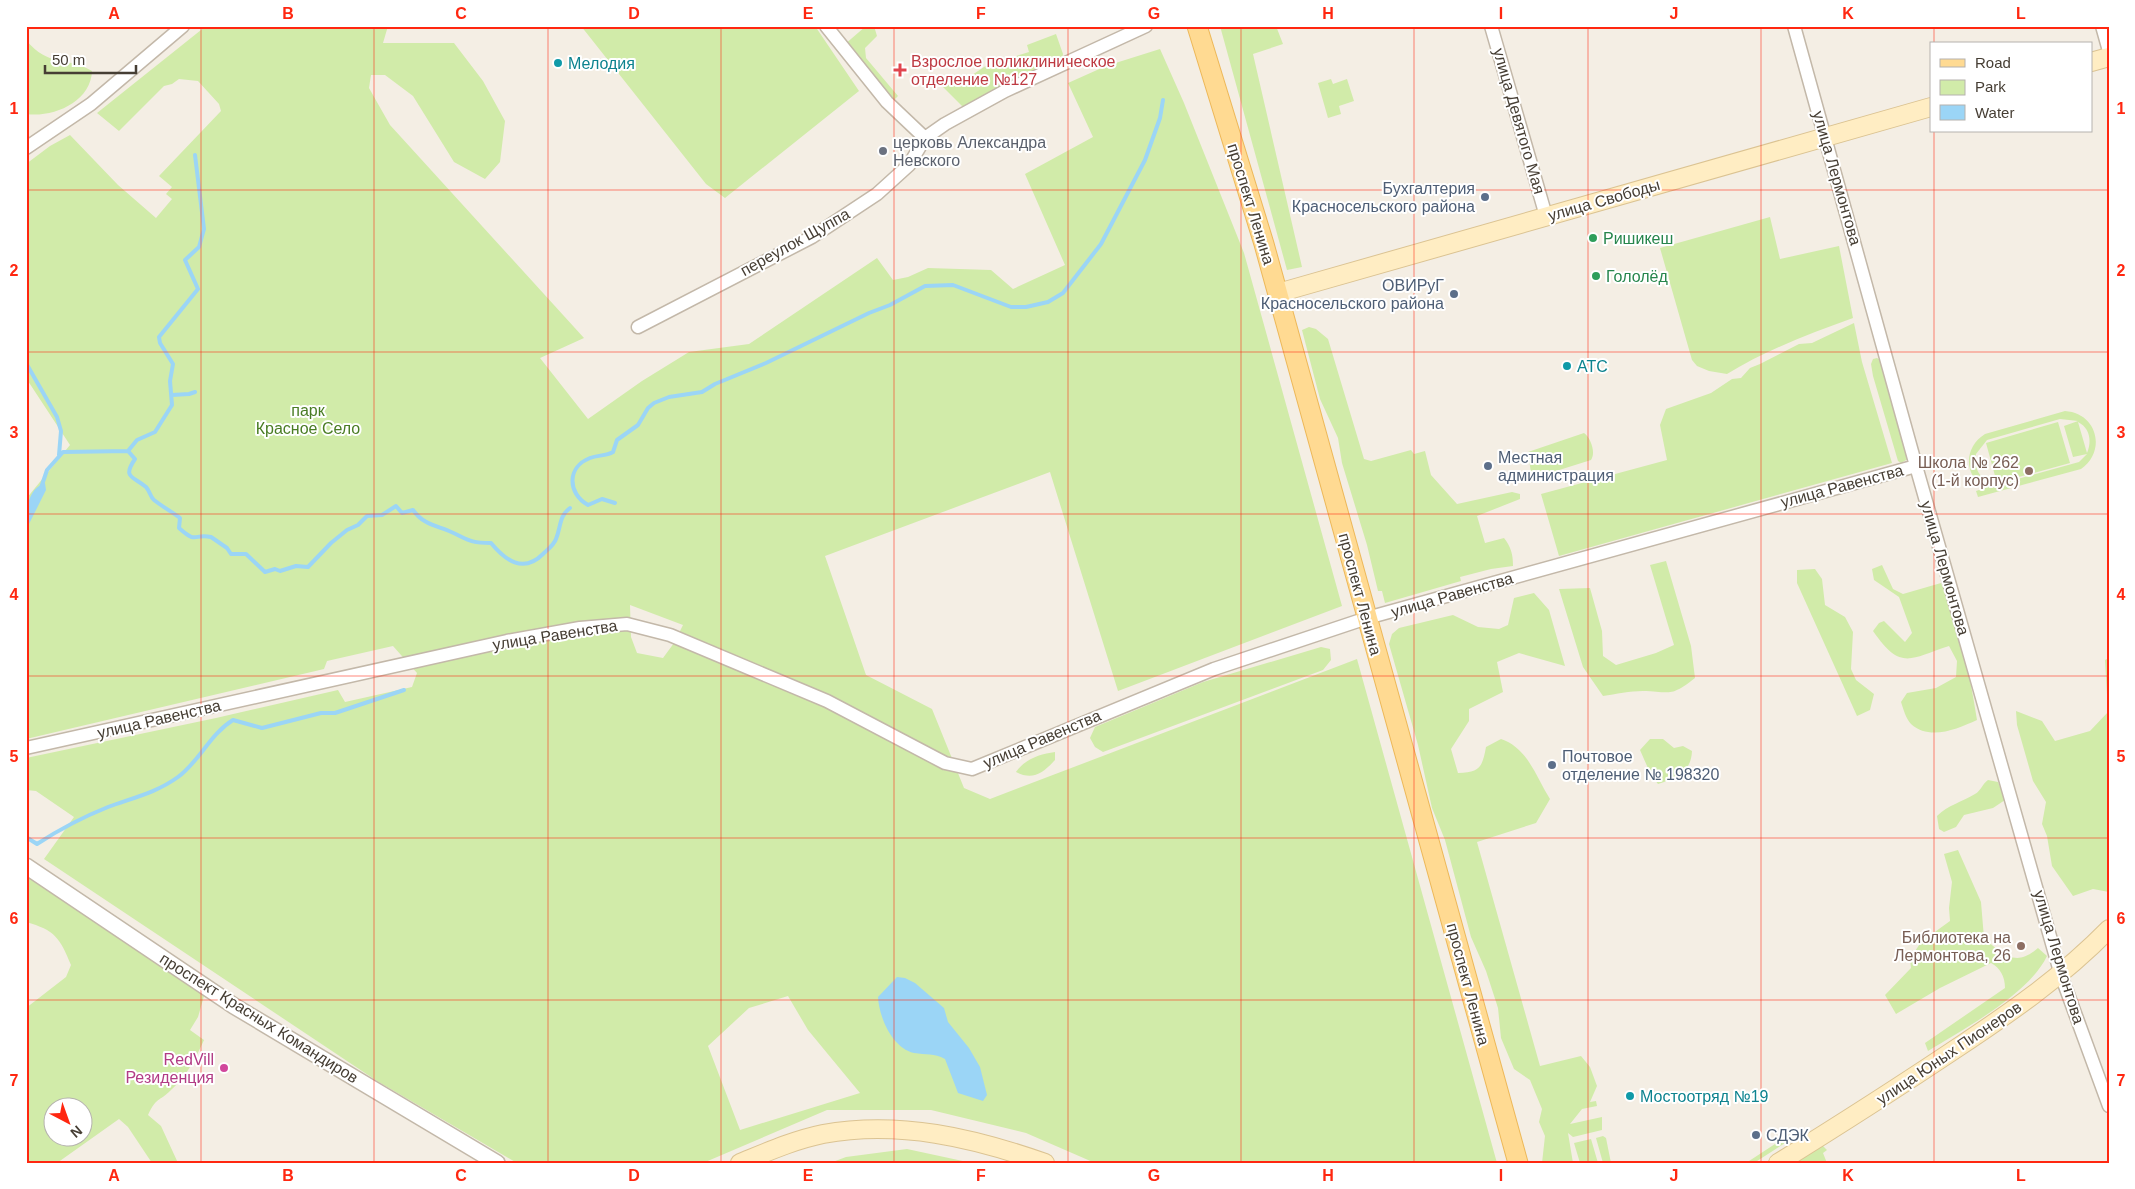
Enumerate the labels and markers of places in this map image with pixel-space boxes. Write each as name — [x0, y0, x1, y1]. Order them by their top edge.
place label: Взрослое поликлиническое отделение №127 — [911, 53, 1116, 88]
place label: Мелодия — [568, 55, 635, 72]
marker: Мелодия — [552, 57, 564, 69]
marker: Взрослое поликлиническое отделение №127 — [893, 63, 907, 77]
place label: церковь Александра Невского — [893, 134, 1046, 169]
marker: церковь Александра Невского — [877, 145, 889, 157]
place label: Бухгалтерия Красносельского района — [1292, 180, 1475, 215]
marker: Бухгалтерия Красносельского района — [1479, 191, 1491, 203]
place label: Ришикеш — [1603, 230, 1673, 247]
marker: Ришикеш — [1587, 232, 1599, 244]
place label: Гололёд — [1606, 268, 1668, 285]
marker: Гололёд — [1590, 270, 1602, 282]
place label: ОВИРуГ Красносельского района — [1261, 277, 1444, 312]
marker: ОВИРуГ Красносельского района — [1448, 288, 1460, 300]
place label: АТС — [1577, 358, 1608, 375]
marker: АТС — [1561, 360, 1573, 372]
place label: Местная администрация — [1498, 449, 1614, 484]
place label: Школа № 262 (1-й корпус) — [1918, 454, 2019, 489]
marker: Местная администрация — [1482, 460, 1494, 472]
marker: Школа № 262 (1-й корпус) — [2023, 465, 2035, 477]
place label: Почтовое отделение № 198320 — [1562, 748, 1720, 783]
marker: Почтовое отделение № 198320 — [1546, 759, 1558, 771]
place label: Библиотека на Лермонтова, 26 — [1894, 929, 2011, 964]
marker: Библиотека на Лермонтова, 26 — [2015, 940, 2027, 952]
place label: RedVill Резиденция — [125, 1051, 214, 1086]
marker: RedVill Резиденция — [218, 1062, 230, 1074]
place label: Мостоотряд №19 — [1640, 1088, 1769, 1105]
marker: Мостоотряд №19 — [1624, 1090, 1636, 1102]
place label: СДЭК — [1766, 1127, 1810, 1144]
marker: СДЭК — [1750, 1129, 1762, 1141]

